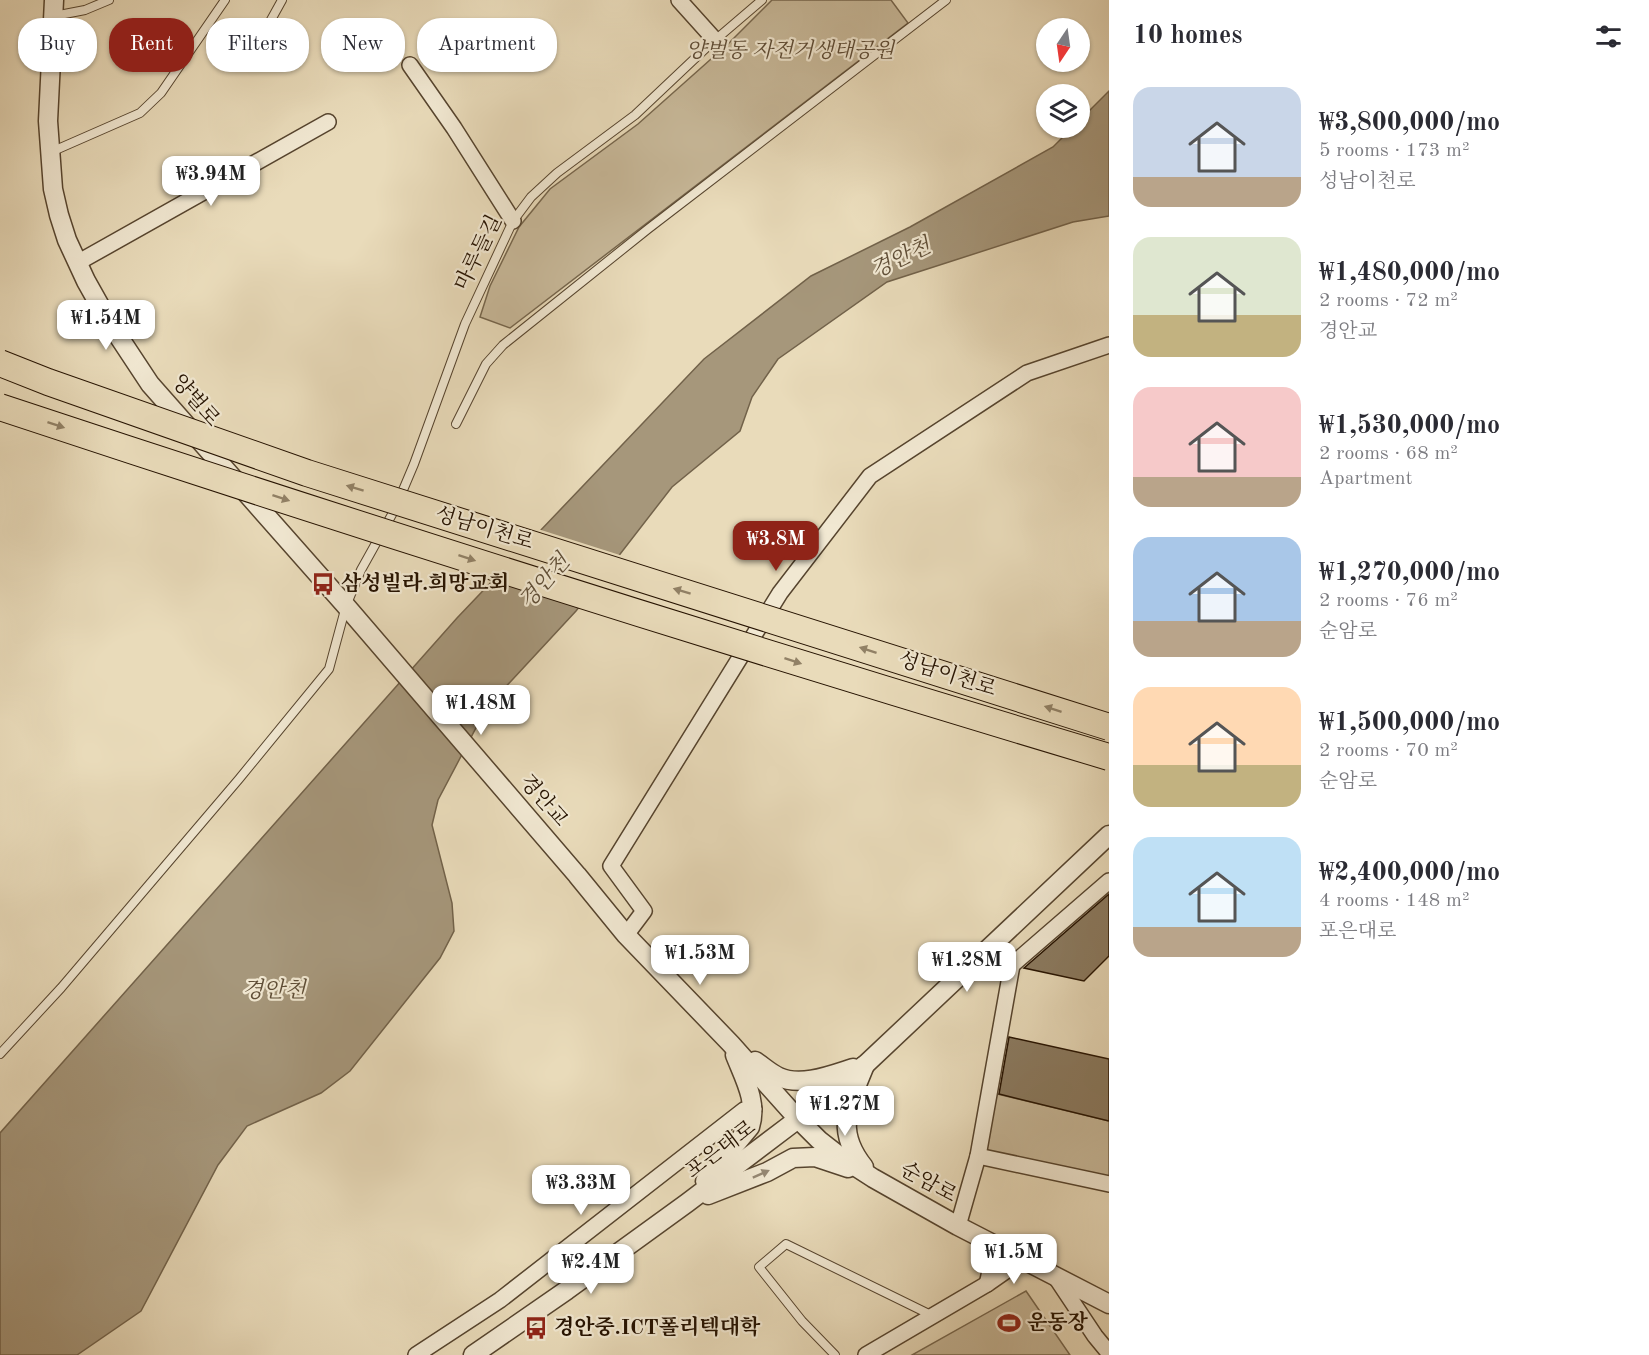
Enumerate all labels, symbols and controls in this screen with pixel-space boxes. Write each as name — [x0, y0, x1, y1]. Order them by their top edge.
chip: Buy — [18, 18, 97, 72]
chip: Rent — [109, 18, 194, 72]
chip: Filters — [206, 18, 309, 72]
chip: New — [321, 18, 405, 72]
chip: Apartment — [417, 18, 557, 72]
north arrow — [1036, 18, 1090, 72]
map controls — [1036, 18, 1090, 138]
icon: filters — [1592, 20, 1625, 53]
text: 10 homes — [1133, 23, 1242, 49]
park label: 양벌동 자전거생태공원 — [686, 39, 896, 62]
button: layers — [1036, 84, 1090, 138]
text: ₩3,800,000/mo — [1319, 110, 1500, 136]
icon: home — [1181, 111, 1253, 183]
text: 5 rooms · 173 m² — [1319, 141, 1469, 161]
pin: ₩3.94M — [162, 156, 260, 207]
text: ₩3.94M — [176, 165, 246, 185]
text: 성남이천로 — [1319, 172, 1416, 192]
street label: 마루들길 — [450, 211, 506, 294]
water label: 경안천 — [867, 233, 936, 283]
text: ₩1,480,000/mo — [1319, 260, 1500, 286]
icon: home — [1181, 261, 1253, 333]
text: 2 rooms · 72 m² — [1319, 291, 1458, 311]
pin: ₩1.54M — [57, 300, 155, 351]
text: ₩1.54M — [71, 309, 141, 329]
text: 경안교 — [1319, 322, 1377, 342]
street label: 양벌로 — [167, 370, 224, 431]
icon: home — [1181, 411, 1253, 483]
text: ₩1,530,000/mo — [1319, 413, 1500, 439]
one-way arrow — [47, 421, 65, 430]
text: 2 rooms · 68 m² — [1319, 444, 1458, 464]
text: Apartment — [1319, 469, 1413, 489]
one-way arrow — [346, 483, 364, 492]
one-way arrow — [272, 494, 290, 503]
street label: 성남이천로 — [432, 502, 536, 554]
pin: ₩3.8M — [734, 521, 818, 572]
text: ₩3.8M — [747, 530, 805, 550]
water label: 경안천 — [514, 548, 575, 613]
one-way arrow — [458, 554, 476, 563]
text: ₩1,270,000/mo — [1319, 560, 1500, 586]
icon: home — [1181, 561, 1253, 633]
bus stop icon: 삼성빌라.희망교회 — [310, 571, 336, 597]
place label: 삼성빌라.희망교회 — [341, 571, 509, 595]
one-way arrow — [673, 586, 691, 595]
text: 2 rooms · 76 m² — [1319, 591, 1458, 611]
text: 순암로 — [1319, 622, 1377, 642]
one-way arrow — [859, 645, 877, 654]
street label: 성남이천로 — [896, 647, 999, 701]
one-way arrow — [784, 657, 802, 666]
pin: ₩1.48M — [432, 685, 530, 736]
text: ₩1.48M — [446, 694, 516, 714]
one-way arrow — [1044, 704, 1062, 713]
text: ₩1,500,000/mo — [1319, 710, 1500, 736]
icon: home — [1181, 711, 1253, 783]
text: 2 rooms · 70 m² — [1319, 741, 1458, 761]
street label: 경안교 — [515, 770, 572, 831]
text: 순암로 — [1319, 772, 1377, 792]
text: ₩2,400,000/mo — [1319, 860, 1500, 886]
icon: home — [1181, 861, 1253, 933]
text: 4 rooms · 148 m² — [1319, 891, 1469, 911]
text: 포은대로 — [1319, 922, 1396, 942]
pin: ₩1.53M — [651, 935, 749, 986]
pin: ₩1.28M — [918, 942, 1016, 993]
text: ₩1.53M — [665, 944, 735, 964]
text: ₩1.28M — [932, 951, 1002, 971]
water label: 경안천 — [242, 978, 308, 1002]
pin: ₩1.27M — [796, 1086, 894, 1137]
text: ₩1.27M — [810, 1095, 880, 1115]
street label: 포은대로 — [681, 1116, 760, 1183]
street label: 순암로 — [896, 1157, 961, 1207]
pin: ₩3.33M — [532, 1165, 630, 1216]
one-way arrow — [752, 1169, 770, 1179]
text: ₩3.33M — [546, 1174, 616, 1194]
pin: ₩1.5M — [972, 1234, 1056, 1285]
text: ₩1.5M — [985, 1243, 1043, 1263]
pin: ₩2.4M — [549, 1244, 633, 1295]
text: ₩2.4M — [562, 1253, 620, 1273]
sports icon: 운동장 — [996, 1310, 1022, 1336]
place label: 운동장 — [1027, 1310, 1089, 1334]
bus stop icon: 경안중.ICT폴리텍대학 — [523, 1315, 549, 1341]
place label: 경안중.ICT폴리텍대학 — [554, 1315, 761, 1339]

